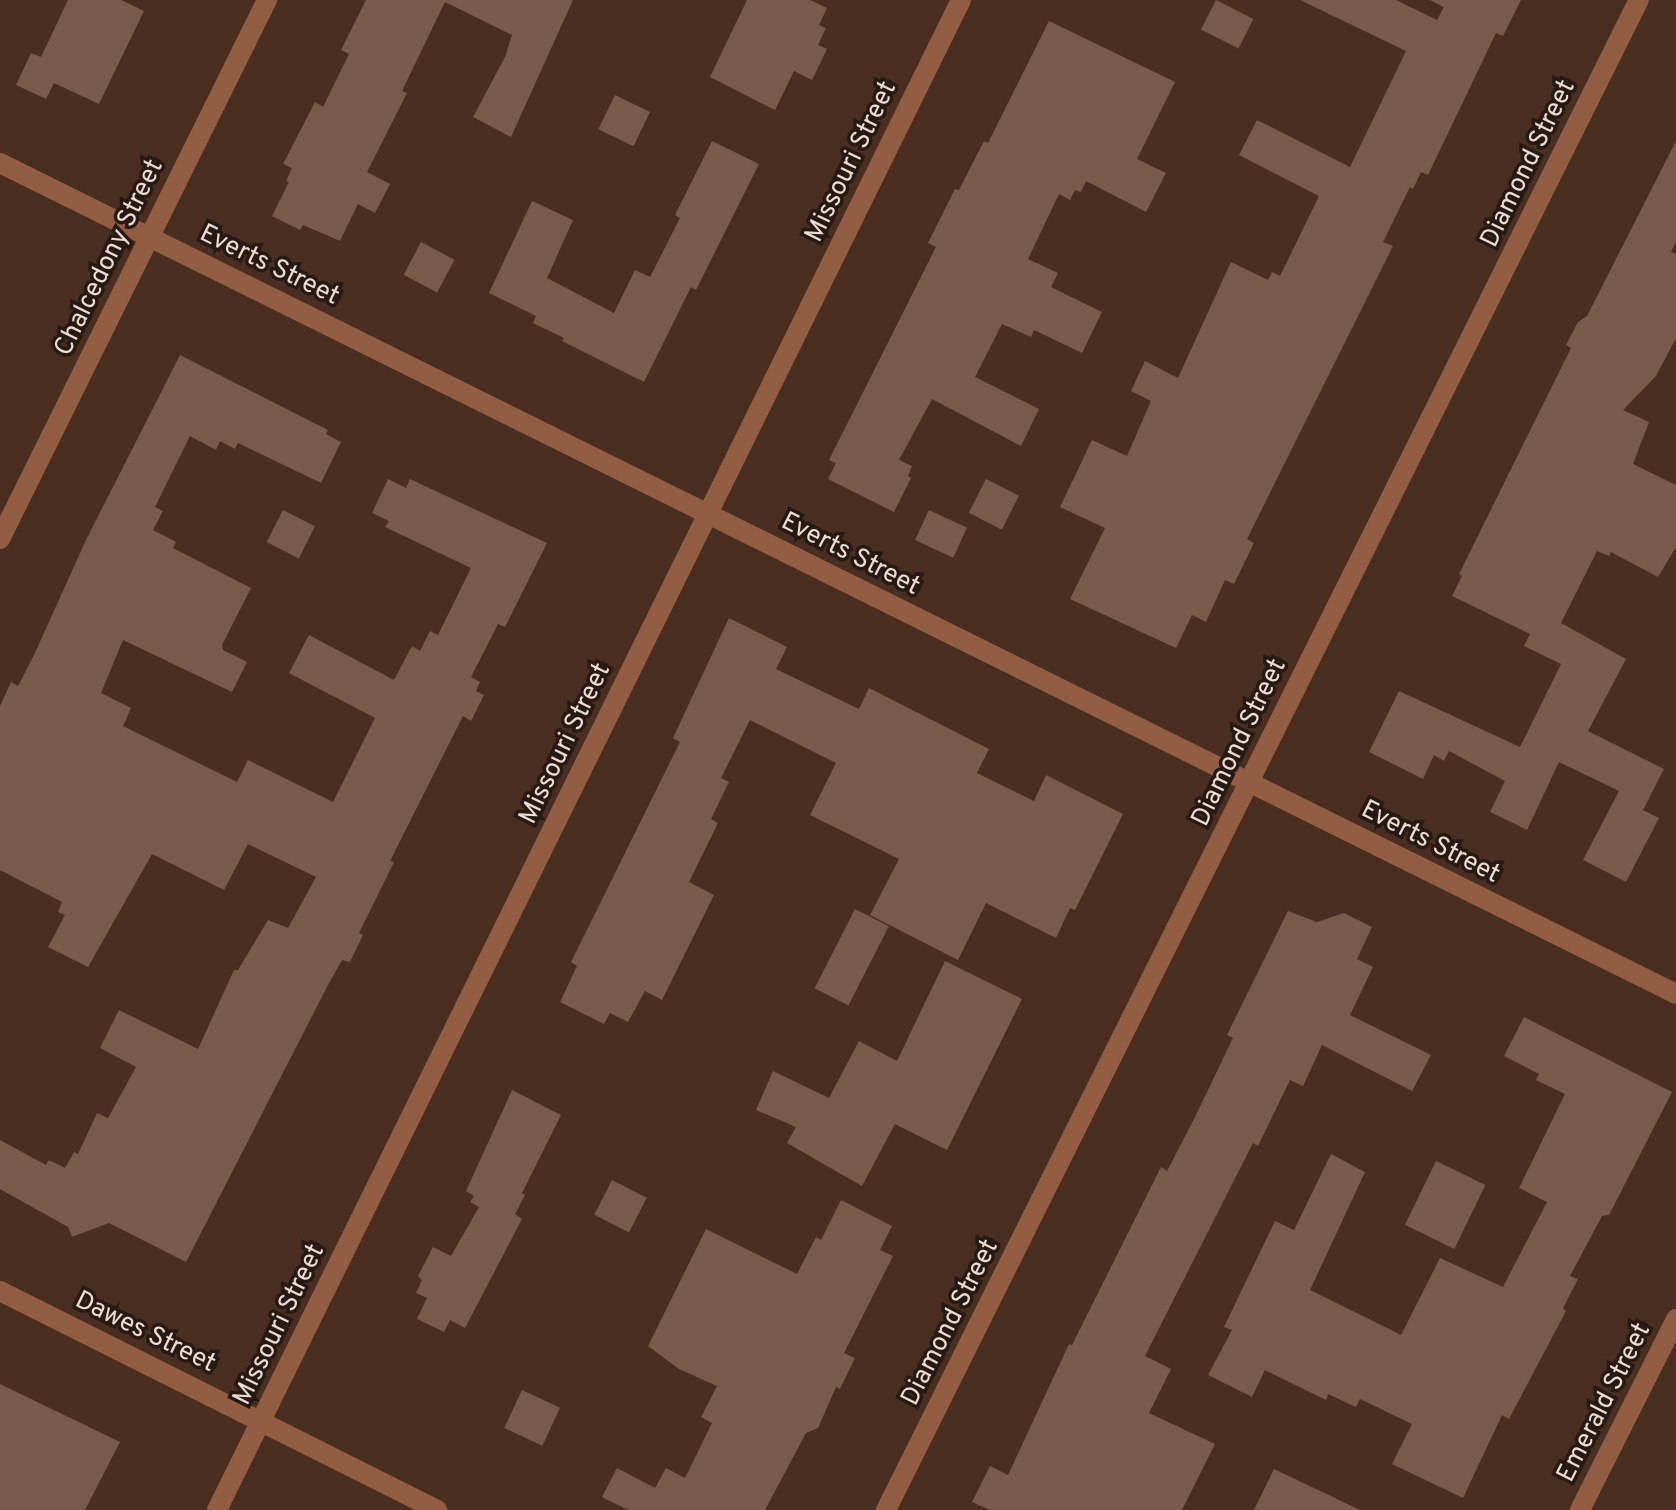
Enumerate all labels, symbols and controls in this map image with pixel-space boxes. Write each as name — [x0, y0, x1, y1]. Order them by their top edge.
street label: Diamond Street — [1475, 75, 1583, 253]
street label: Missouri Street — [800, 76, 904, 248]
street label: Chalcedony Street — [49, 155, 171, 361]
street label: Everts Street — [194, 219, 344, 313]
street label: Everts Street — [775, 507, 925, 603]
street label: Diamond Street — [1186, 654, 1294, 832]
street label: Missouri Street — [514, 658, 618, 830]
street label: Everts Street — [1355, 795, 1505, 891]
street label: Diamond Street — [896, 1235, 1006, 1411]
street label: Missouri Street — [228, 1239, 332, 1411]
street label: Dawes Street — [70, 1286, 220, 1380]
street label: Emerald Street — [1551, 1318, 1659, 1488]

